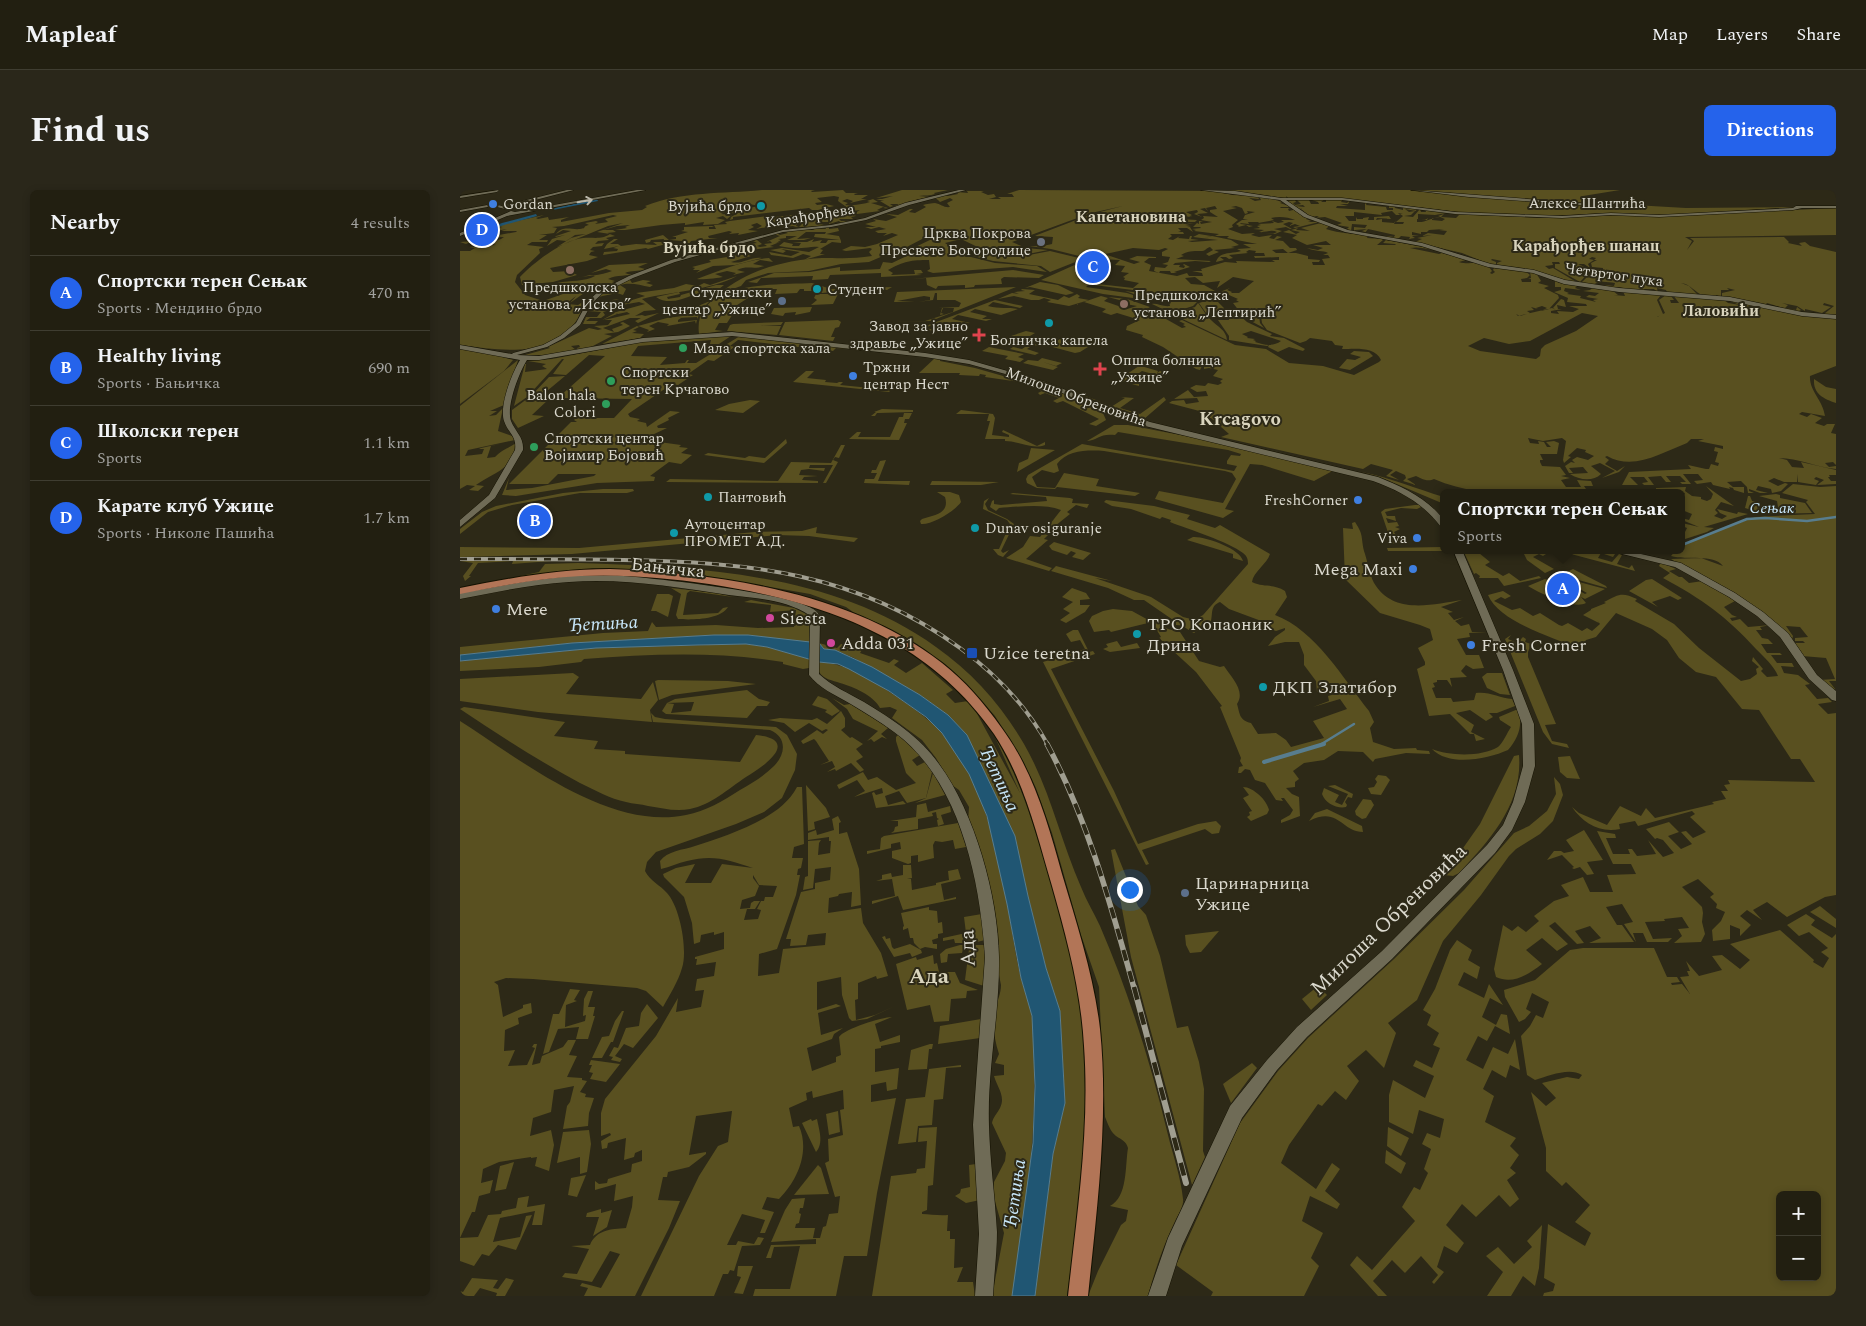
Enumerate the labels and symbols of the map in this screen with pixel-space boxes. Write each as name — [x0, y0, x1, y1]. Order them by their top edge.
street label: Алексе Шантића — [1528, 192, 1646, 215]
place label: Gordan — [503, 193, 553, 216]
place label: Вујића брдо — [668, 195, 751, 218]
one-way arrow — [577, 196, 593, 205]
street label: Карађорђева — [764, 197, 857, 234]
marker: Gordan — [487, 198, 499, 210]
marker: Вујића брдо — [755, 200, 767, 212]
district label: Капетановина — [1076, 205, 1187, 229]
pin: D — [466, 211, 498, 249]
place label: Црква Покрова Пресвете Богородице — [880, 222, 1032, 262]
district label: Карађорђев шанац — [1512, 234, 1660, 258]
district label: Вујића брдо — [663, 236, 755, 260]
marker: Црква Покрова Пресвете Богородице — [1035, 236, 1047, 248]
pin: C — [1077, 248, 1109, 286]
street label: Четвртог пука — [1563, 257, 1665, 293]
marker: Предшколска установа „Искра” — [564, 264, 576, 276]
place label: Предшколска установа „Искра” — [508, 276, 631, 316]
place label: Студент — [827, 278, 884, 301]
place label: Студентски центар „Ужице” — [662, 281, 772, 321]
marker: Студент — [811, 283, 823, 295]
place label: Предшколска установа „Лептирић” — [1133, 284, 1282, 324]
marker: Студентски центар „Ужице” — [776, 295, 788, 307]
marker: Предшколска установа „Лептирић” — [1118, 298, 1130, 310]
district label: Лаловићи — [1683, 299, 1759, 323]
place label: Завод за јавно здравље „Ужице” — [850, 315, 968, 355]
marker: Болничка капела — [1043, 317, 1055, 329]
marker: Завод за јавно здравље „Ужице” — [972, 328, 986, 342]
place label: Болничка капела — [990, 329, 1109, 352]
place label: Мала спортска хала — [693, 337, 831, 360]
marker: Мала спортска хала — [677, 342, 689, 354]
place label: Општа болница „Ужице” — [1111, 349, 1221, 389]
place label: Тржни центар Нест — [863, 356, 949, 396]
place label: Спортски терен Крчагово — [621, 361, 729, 401]
street label: Милоша Обреновића — [1002, 361, 1150, 433]
marker: Општа болница „Ужице” — [1093, 362, 1107, 376]
marker: Тржни центар Нест — [847, 370, 859, 382]
marker: Спортски терен Крчагово — [605, 375, 617, 387]
place label: Balon hala Colori — [526, 384, 597, 424]
marker: Balon hala Colori — [600, 398, 612, 410]
district label: Krcagovo — [1199, 405, 1281, 434]
place label: Спортски центар Војимир Бојовић — [544, 427, 664, 467]
marker: Спортски центар Војимир Бојовић — [528, 441, 540, 453]
place label: Пантовић — [718, 486, 787, 509]
place label: FreshCorner — [1264, 489, 1348, 512]
marker: Пантовић — [702, 491, 714, 503]
marker: FreshCorner — [1352, 494, 1364, 506]
water label: Сењак — [1750, 496, 1795, 520]
pin: B — [519, 502, 551, 540]
place label: Аутоцентар ПРОМЕТ А.Д. — [684, 513, 785, 553]
place label: Dunav osiguranje — [985, 517, 1102, 540]
marker: Dunav osiguranje — [969, 522, 981, 534]
marker: Аутоцентар ПРОМЕТ А.Д. — [668, 527, 680, 539]
place label: Viva — [1377, 527, 1408, 550]
marker: Viva — [1411, 532, 1423, 544]
street label: Бањичка — [630, 551, 706, 585]
place label: Mega Maxi — [1314, 556, 1403, 583]
marker: Mega Maxi — [1407, 563, 1419, 575]
pin: A — [1547, 570, 1579, 608]
place label: Mere — [506, 596, 548, 623]
marker: Mere — [490, 603, 502, 615]
place label: Siesta — [780, 605, 827, 632]
water label: Ђетиња — [567, 608, 639, 640]
place label: ТРО Копаоник Дрина — [1147, 611, 1272, 659]
marker: Siesta — [764, 612, 776, 624]
marker: ТРО Копаоник Дрина — [1131, 628, 1143, 640]
place label: Adda 031 — [841, 630, 915, 657]
place label: Fresh Corner — [1481, 632, 1586, 659]
marker: Adda 031 — [825, 637, 837, 649]
marker: Fresh Corner — [1465, 639, 1477, 651]
place label: Uzice teretna — [983, 640, 1090, 667]
marker: Uzice teretna — [965, 646, 979, 660]
place label: ДКП Златибор — [1273, 674, 1397, 701]
marker: ДКП Златибор — [1257, 681, 1269, 693]
water label: Ђетиња — [971, 741, 1027, 817]
street label: Милоша Обреновића — [1303, 836, 1475, 1004]
place label: Царинарница Ужице — [1195, 870, 1310, 918]
your location — [1117, 877, 1143, 903]
marker: Царинарница Ужице — [1179, 887, 1191, 899]
street label: Ада — [951, 928, 985, 967]
district label: Ада — [909, 960, 950, 993]
water label: Ђетиња — [996, 1157, 1034, 1231]

